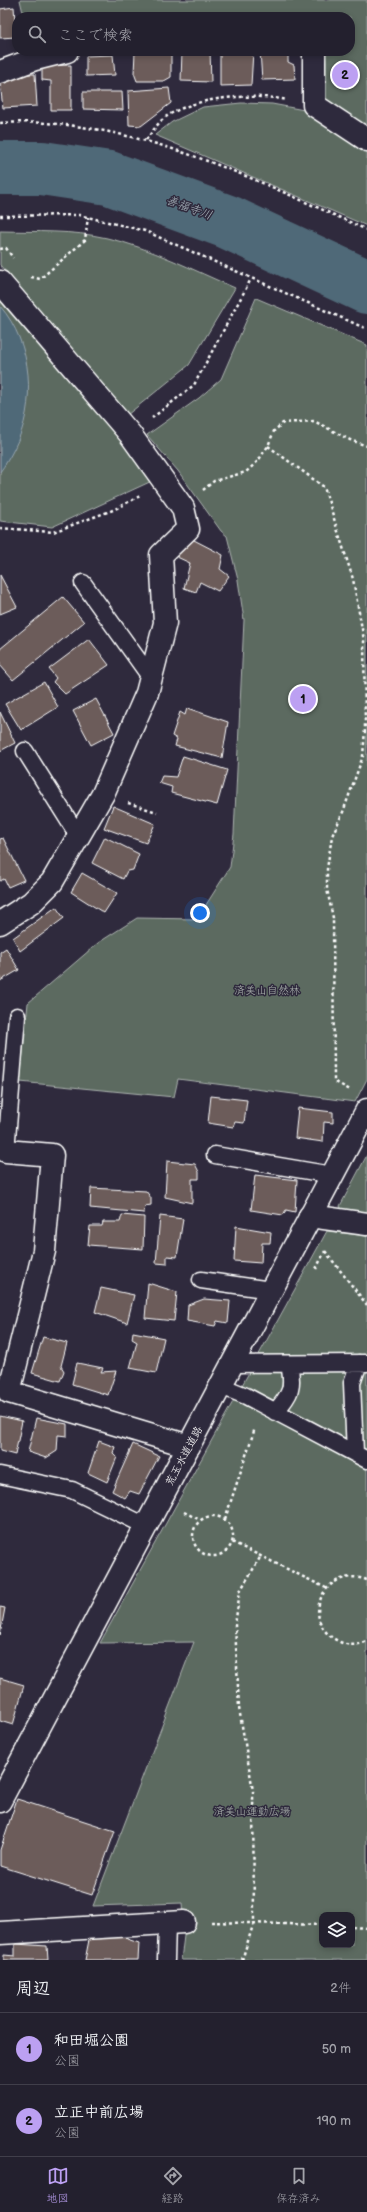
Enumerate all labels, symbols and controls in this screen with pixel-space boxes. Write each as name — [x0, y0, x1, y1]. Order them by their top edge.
search box — [12, 12, 355, 56]
icon: search — [26, 23, 48, 45]
text: ここで検索 — [58, 26, 133, 45]
pin: 2 — [332, 60, 358, 90]
water label: 善福寺川 — [164, 193, 214, 223]
pin: 1 — [290, 684, 316, 714]
your location — [190, 903, 210, 923]
park label: 済美山自然林 — [234, 984, 300, 997]
street label: 荒玉水道道路 — [163, 1424, 205, 1488]
park label: 済美山運動広場 — [214, 1805, 291, 1818]
map controls — [319, 1912, 355, 1948]
button: layers — [319, 1912, 355, 1948]
text: 周辺 — [16, 1979, 50, 1999]
text: 2件 — [330, 1980, 351, 1996]
text: 和田堀公園 — [54, 2031, 129, 2050]
text: 1 — [26, 2041, 32, 2057]
text: 50 m — [322, 2041, 351, 2057]
text: 公園 — [54, 2053, 80, 2069]
text: 立正中前広場 — [54, 2103, 144, 2122]
text: 2 — [25, 2113, 33, 2129]
text: 190 m — [317, 2113, 351, 2129]
text: 公園 — [54, 2125, 80, 2141]
tab: 地図 — [47, 2165, 69, 2205]
tab: 経路 — [162, 2165, 184, 2205]
tab: 保存済み — [277, 2165, 321, 2205]

